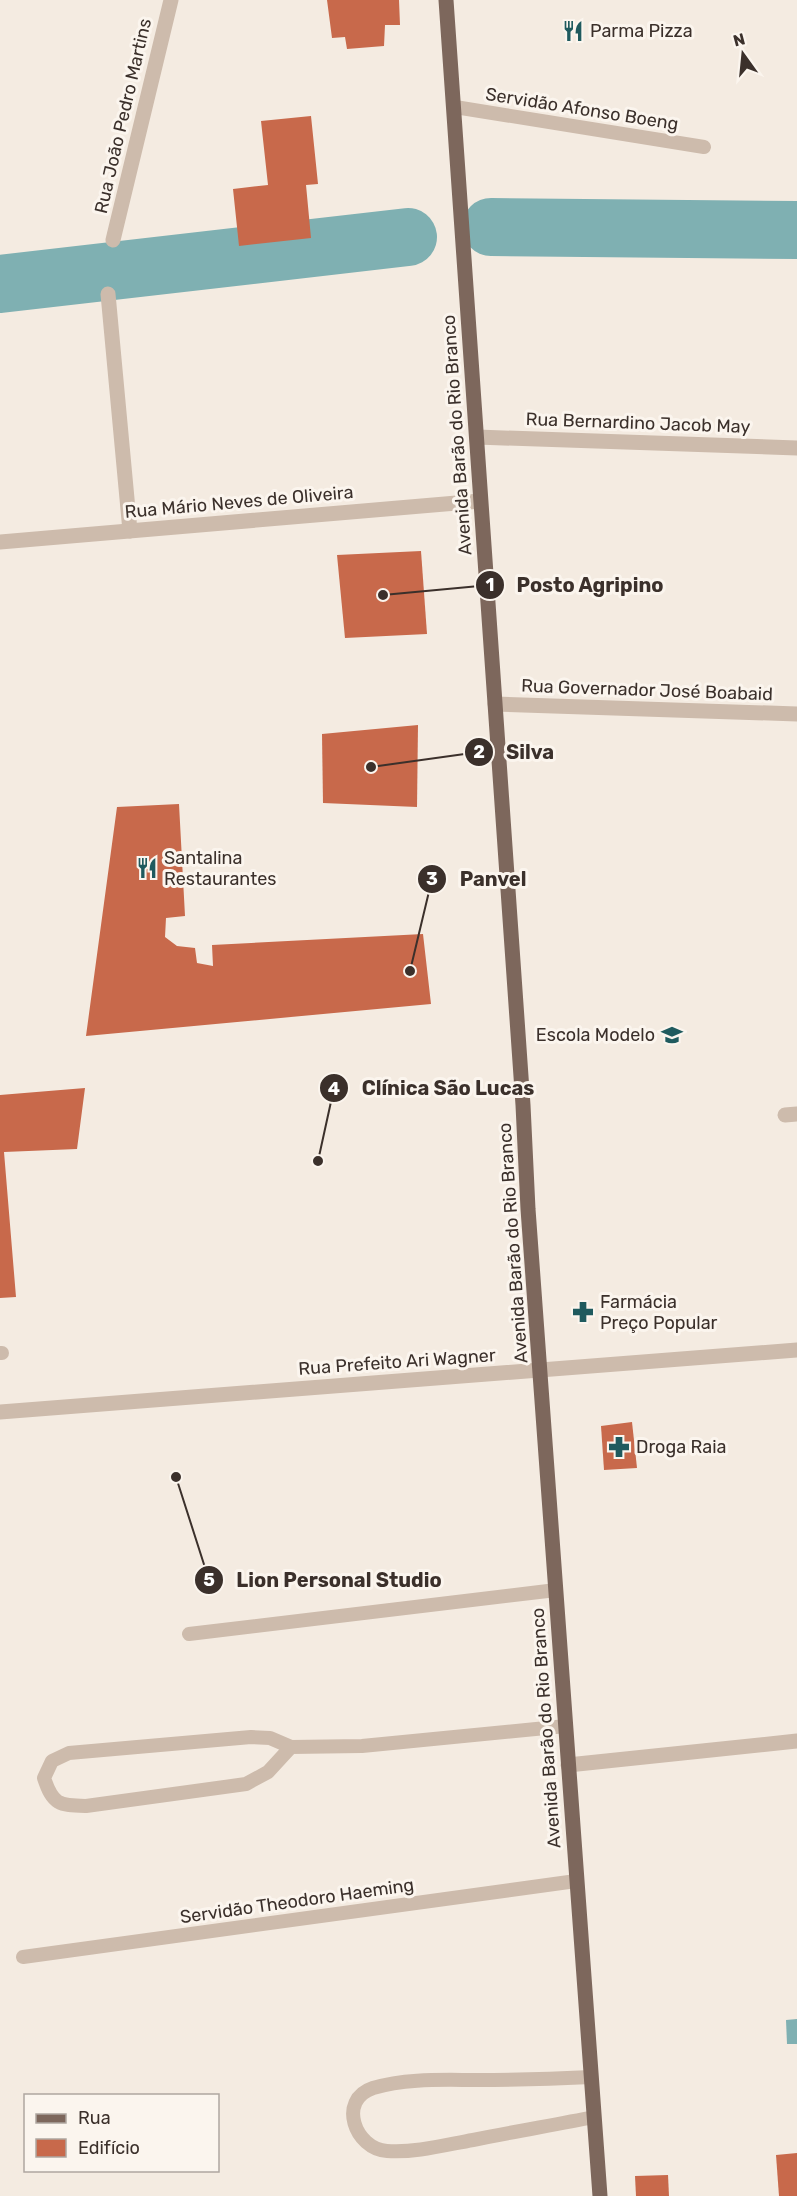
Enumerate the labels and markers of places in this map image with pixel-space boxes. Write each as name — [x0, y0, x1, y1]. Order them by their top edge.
restaurant icon: Parma Pizza — [561, 19, 585, 43]
place label: Parma Pizza — [590, 20, 693, 42]
callout: Posto Agripino — [475, 566, 676, 604]
callout: Silva — [464, 733, 566, 771]
place label: Santalina Restaurantes — [164, 847, 276, 890]
restaurant icon: Santalina Restaurantes — [135, 856, 159, 880]
callout: Panvel — [417, 860, 538, 898]
school or university icon: Escola Modelo — [660, 1023, 684, 1047]
place label: Escola Modelo — [536, 1024, 655, 1046]
callout: Clínica São Lucas — [319, 1069, 546, 1107]
place label: Farmácia Preço Popular — [600, 1291, 718, 1334]
pharmacy icon: Farmácia Preço Popular — [571, 1300, 595, 1324]
pharmacy icon: Droga Raia — [607, 1435, 631, 1459]
place label: Droga Raia — [636, 1436, 727, 1458]
callout: Lion Personal Studio — [194, 1561, 453, 1599]

